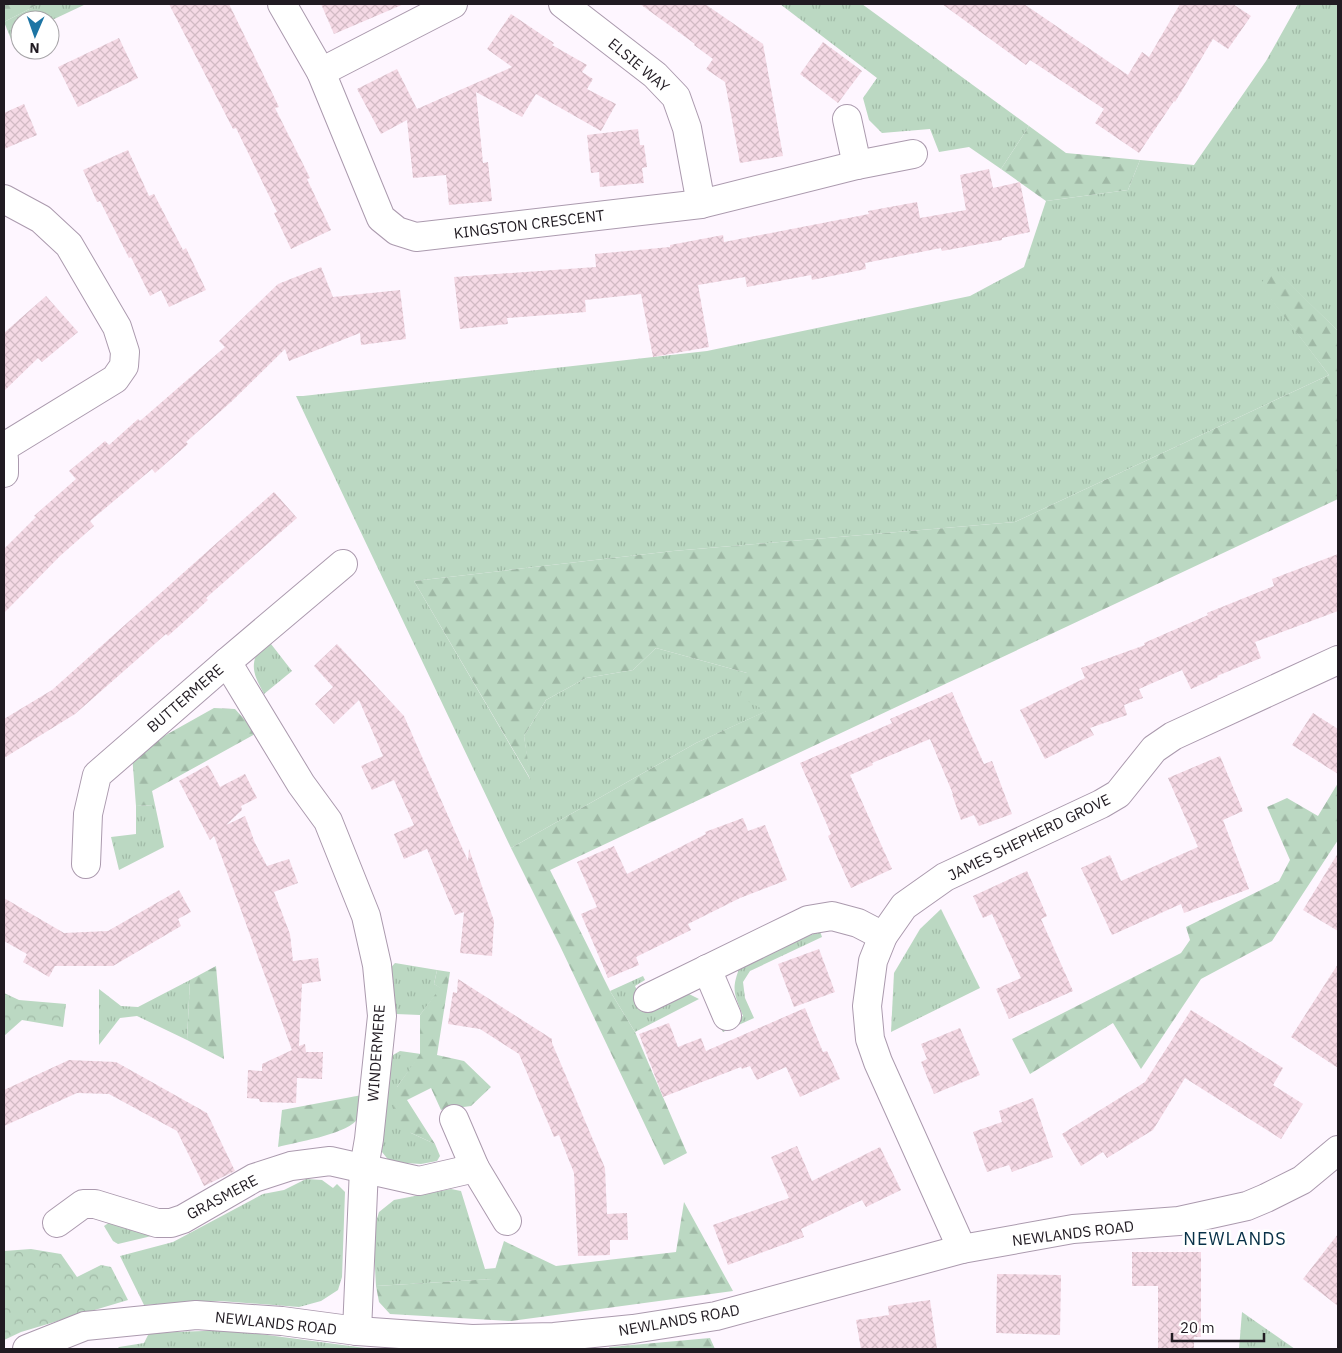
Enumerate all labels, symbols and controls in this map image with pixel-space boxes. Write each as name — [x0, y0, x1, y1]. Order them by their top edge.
north arrow — [10, 10, 60, 60]
street label: ELSIE WAY — [604, 34, 674, 96]
text: N — [29, 39, 40, 57]
street label: KINGSTON CRESCENT — [453, 205, 606, 243]
street label: BUTTERMERE — [143, 660, 227, 736]
street label: JAMES SHEPHERD GROVE — [945, 789, 1113, 885]
street label: WINDERMERE — [363, 1004, 389, 1102]
street label: GRASMERE — [183, 1170, 261, 1224]
street label: NEWLANDS ROAD — [1011, 1216, 1135, 1250]
district label: NEWLANDS — [1183, 1227, 1287, 1250]
street label: NEWLANDS ROAD — [617, 1300, 741, 1340]
street label: NEWLANDS ROAD — [214, 1307, 338, 1339]
scale bar — [1172, 1310, 1264, 1342]
text: 20 m — [1180, 1318, 1215, 1337]

